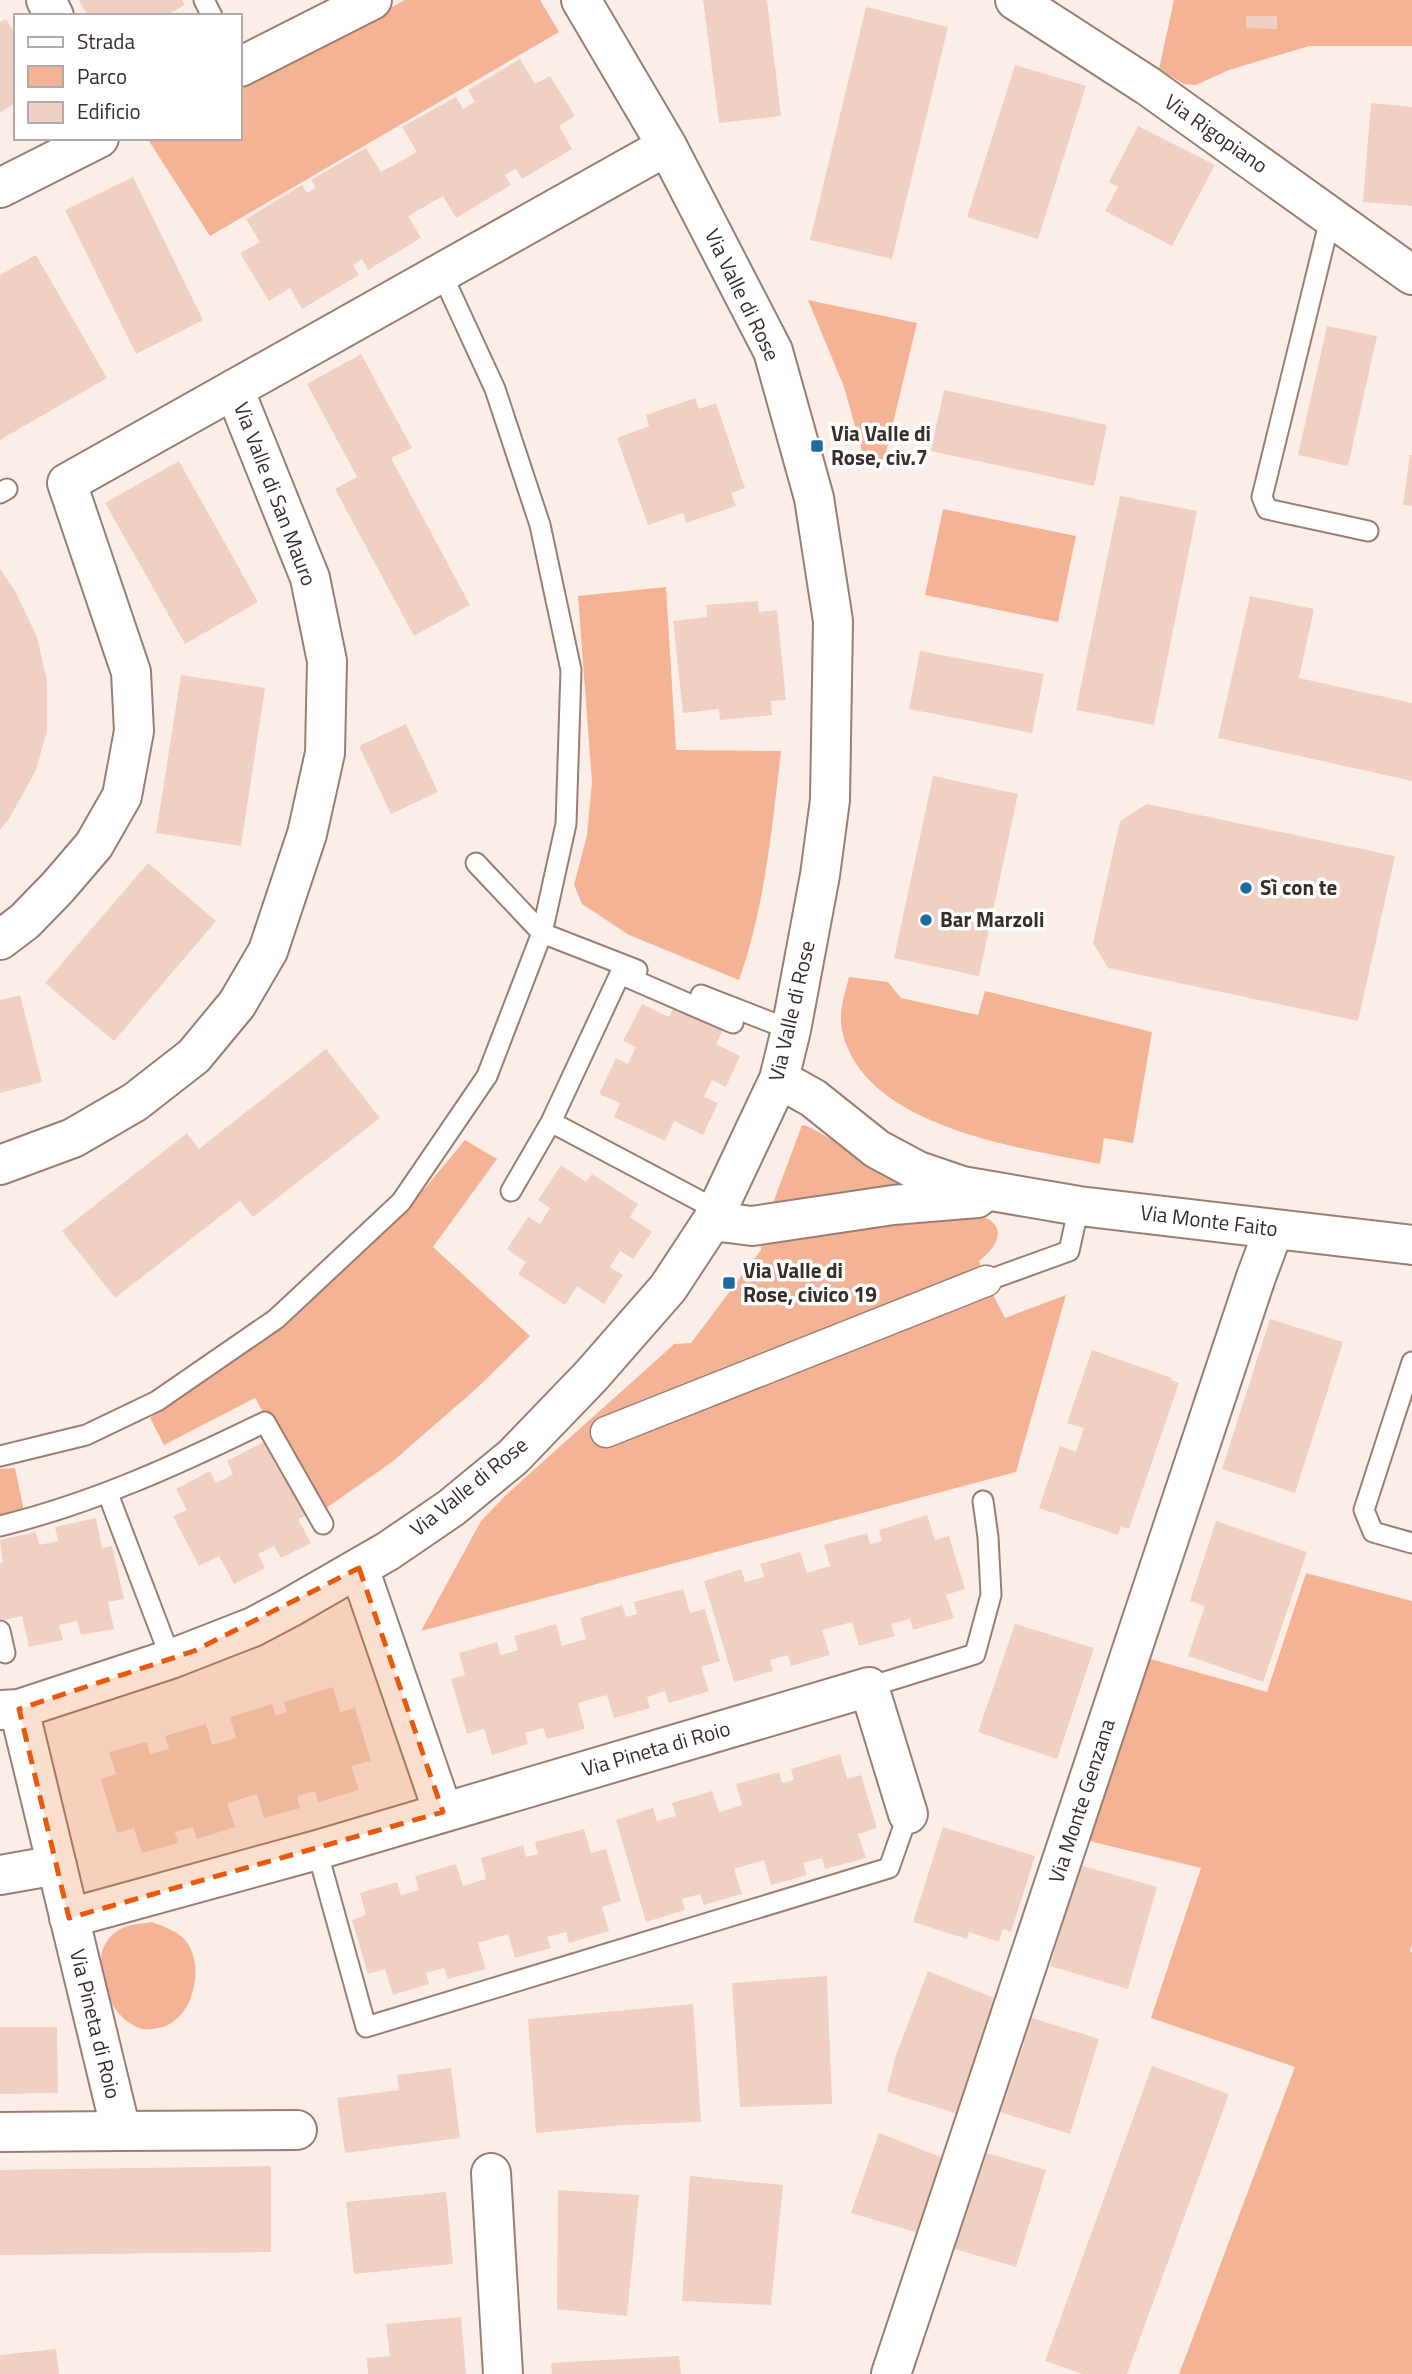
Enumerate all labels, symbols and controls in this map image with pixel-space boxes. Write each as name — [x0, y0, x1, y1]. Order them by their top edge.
legend — [14, 14, 242, 140]
text: Strada — [77, 25, 135, 57]
text: Parco — [77, 60, 127, 92]
street label: Via Rigopiano — [1158, 86, 1275, 181]
text: Edificio — [77, 95, 141, 127]
street label: Via Valle di Rose — [697, 223, 789, 366]
street label: Via Valle di San Mauro — [226, 397, 326, 590]
place label: Via Valle di Rose, civ.7 — [831, 417, 931, 473]
marker: Via Valle di Rose, civ.7 — [809, 438, 825, 454]
place label: Sì con te — [1260, 871, 1337, 903]
marker: Sì con te — [1238, 880, 1254, 896]
place label: Bar Marzoli — [940, 903, 1044, 935]
marker: Bar Marzoli — [918, 912, 934, 928]
street label: Via Valle di Rose — [759, 937, 823, 1084]
street label: Via Monte Faito — [1139, 1196, 1280, 1244]
place label: Via Valle di Rose, civico 19 — [743, 1254, 877, 1310]
marker: Via Valle di Rose, civico 19 — [721, 1275, 737, 1291]
street label: Via Valle di Rose — [402, 1429, 534, 1544]
street label: Via Pineta di Roio — [578, 1712, 734, 1785]
street label: Via Monte Genzana — [1039, 1714, 1123, 1887]
street label: Via Pineta di Roio — [62, 1946, 130, 2102]

